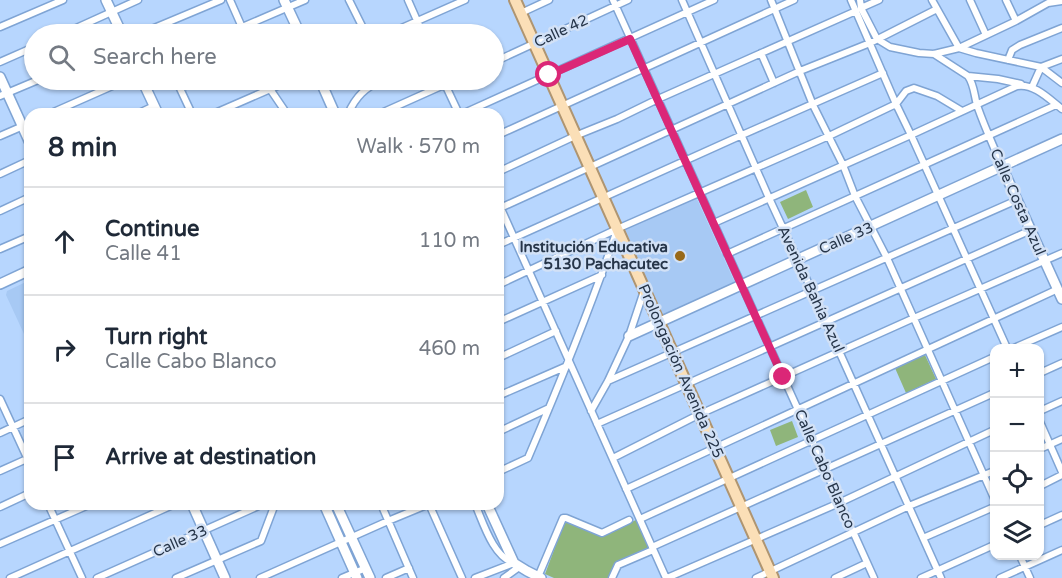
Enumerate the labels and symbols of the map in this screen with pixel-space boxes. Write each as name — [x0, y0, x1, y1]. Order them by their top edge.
street label: Calle 42 — [531, 11, 591, 51]
route start — [535, 61, 561, 87]
street label: Calle Costa Azul — [986, 146, 1050, 258]
street label: Calle 33 — [816, 218, 876, 258]
street label: Avenida Bahía Azul — [774, 223, 848, 355]
place label: Institución Educativa 5130 Pachacutec — [519, 238, 668, 273]
marker: Institución Educativa 5130 Pachacutec — [673, 249, 687, 263]
street label: Prolongación Avenida 225 — [634, 281, 728, 461]
route end — [769, 363, 795, 389]
street label: Calle Cabo Blanco — [791, 407, 859, 531]
street label: Calle 33 — [150, 521, 210, 561]

